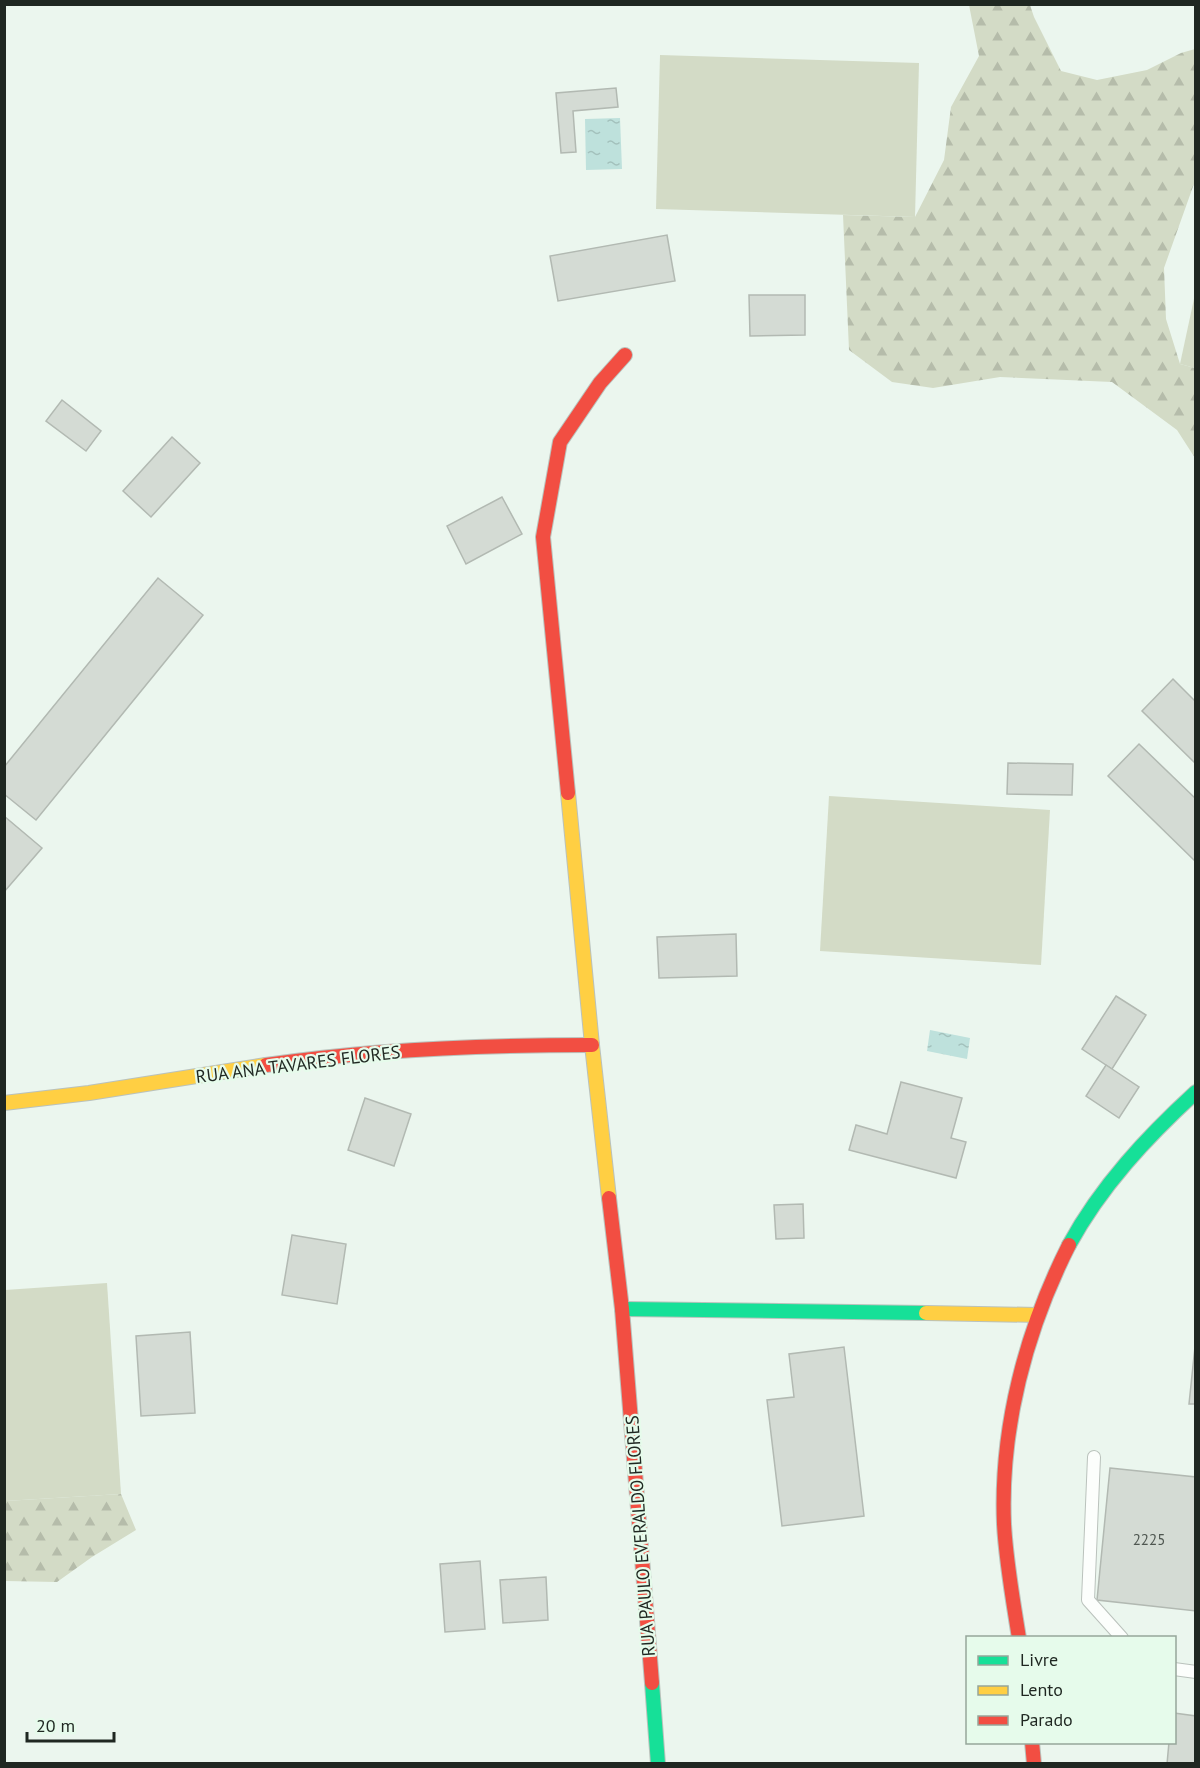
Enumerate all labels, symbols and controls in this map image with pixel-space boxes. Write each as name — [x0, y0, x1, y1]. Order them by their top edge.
street label: RUA ANA TAVARES FLORES — [194, 1040, 402, 1088]
street label: RUA PAULO EVERALDO FLORES — [620, 1415, 660, 1657]
house number: 2225 — [1133, 1530, 1165, 1549]
legend — [966, 1636, 1176, 1744]
text: Livre — [1020, 1648, 1058, 1671]
text: Lento — [1020, 1678, 1063, 1701]
scale bar — [27, 1705, 114, 1743]
text: Parado — [1020, 1708, 1073, 1731]
text: 20 m — [36, 1714, 75, 1737]

